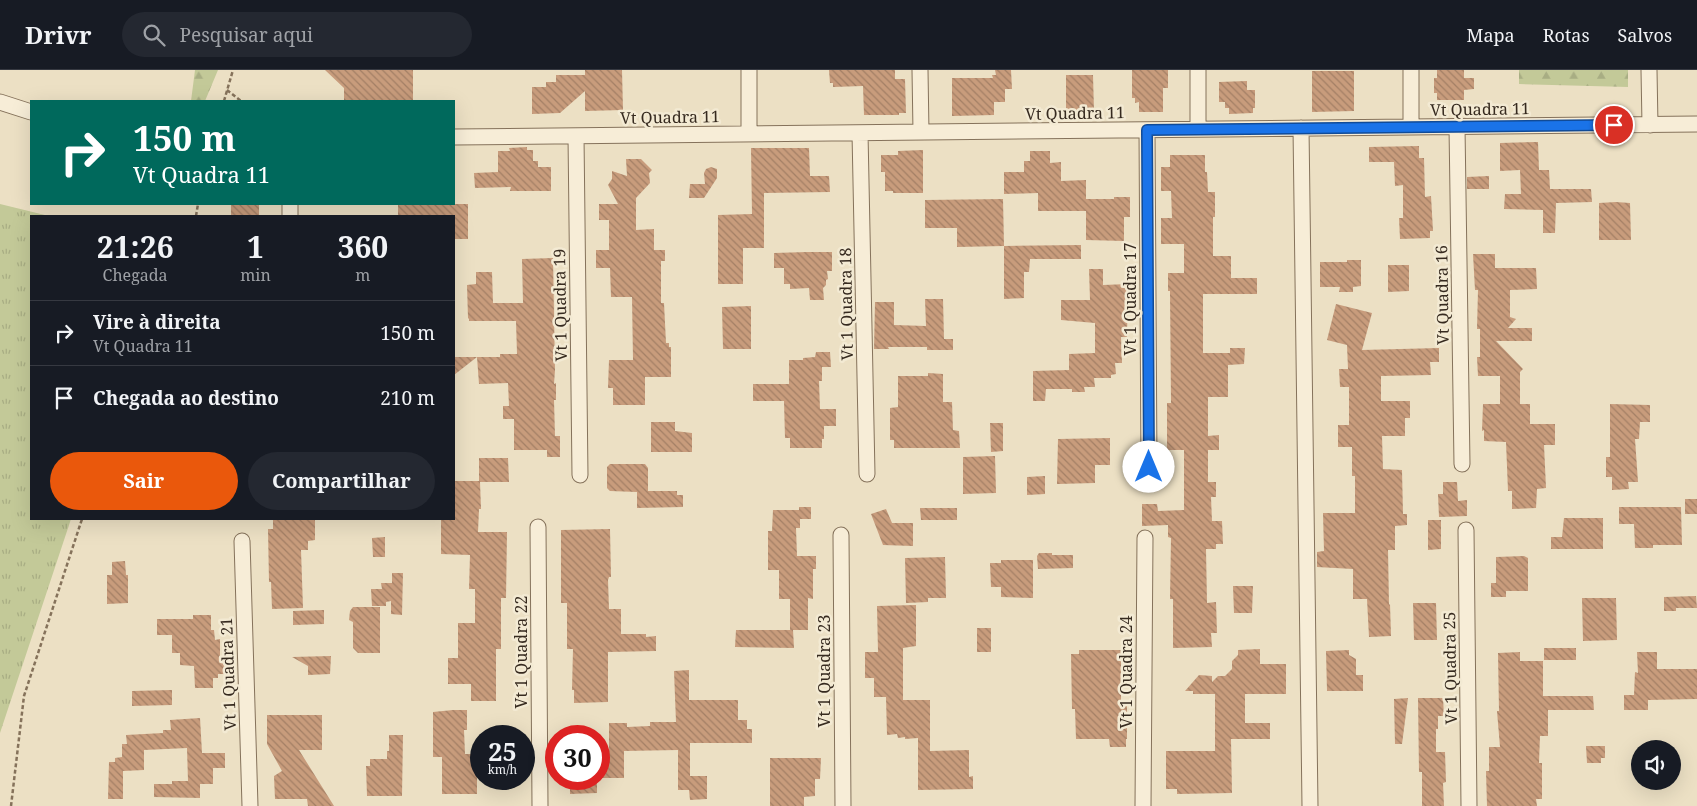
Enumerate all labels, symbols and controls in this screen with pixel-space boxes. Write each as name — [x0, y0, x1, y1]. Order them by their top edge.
search box — [122, 12, 472, 57]
text: Drivr — [25, 18, 92, 51]
icon: search — [140, 21, 168, 49]
text: Pesquisar aqui — [180, 22, 313, 48]
text: Mapa — [1467, 23, 1515, 47]
text: Rotas — [1543, 23, 1590, 47]
text: Salvos — [1618, 23, 1672, 47]
street label: Vt Quadra 11 — [1430, 97, 1530, 121]
street label: Vt Quadra 11 — [1025, 101, 1125, 125]
pin — [1593, 104, 1635, 146]
street label: Vt Quadra 11 — [620, 105, 720, 129]
icon: arrive — [1600, 111, 1628, 139]
text: 150 m — [133, 114, 236, 161]
icon: right — [50, 120, 115, 185]
text: Vt Quadra 11 — [133, 159, 270, 189]
text: 21:26 — [97, 226, 174, 267]
text: 1 — [247, 226, 264, 267]
text: 360 — [337, 226, 388, 267]
street label: Vt 1 Quadra 17 — [1119, 243, 1141, 355]
street label: Vt Quadra 16 — [1430, 245, 1454, 345]
street label: Vt 1 Quadra 18 — [834, 247, 858, 361]
street label: Vt 1 Quadra 19 — [548, 248, 572, 362]
text: Chegada — [103, 264, 168, 286]
text: min — [240, 264, 271, 286]
text: m — [355, 264, 370, 286]
text: Vire à direita — [93, 309, 221, 335]
icon: right — [50, 319, 78, 347]
text: 150 m — [380, 320, 435, 346]
text: Vt Quadra 11 — [93, 335, 193, 357]
icon: arrive — [50, 384, 78, 412]
text: Chegada ao destino — [93, 385, 279, 411]
text: 210 m — [380, 385, 435, 411]
position arrow — [1122, 440, 1174, 492]
button: Sair — [50, 452, 238, 510]
button: Compartilhar — [248, 452, 435, 510]
street label: Vt 1 Quadra 22 — [510, 596, 532, 708]
street label: Vt 1 Quadra 25 — [1438, 611, 1462, 725]
street label: Vt 1 Quadra 23 — [813, 615, 835, 727]
street label: Vt 1 Quadra 24 — [1115, 616, 1137, 728]
street label: Vt 1 Quadra 21 — [215, 617, 241, 731]
speed limit sign: 30 — [545, 725, 610, 790]
text: 25 — [488, 734, 517, 768]
map controls — [1631, 740, 1681, 790]
button: sound — [1631, 740, 1681, 790]
text: km/h — [488, 761, 517, 778]

